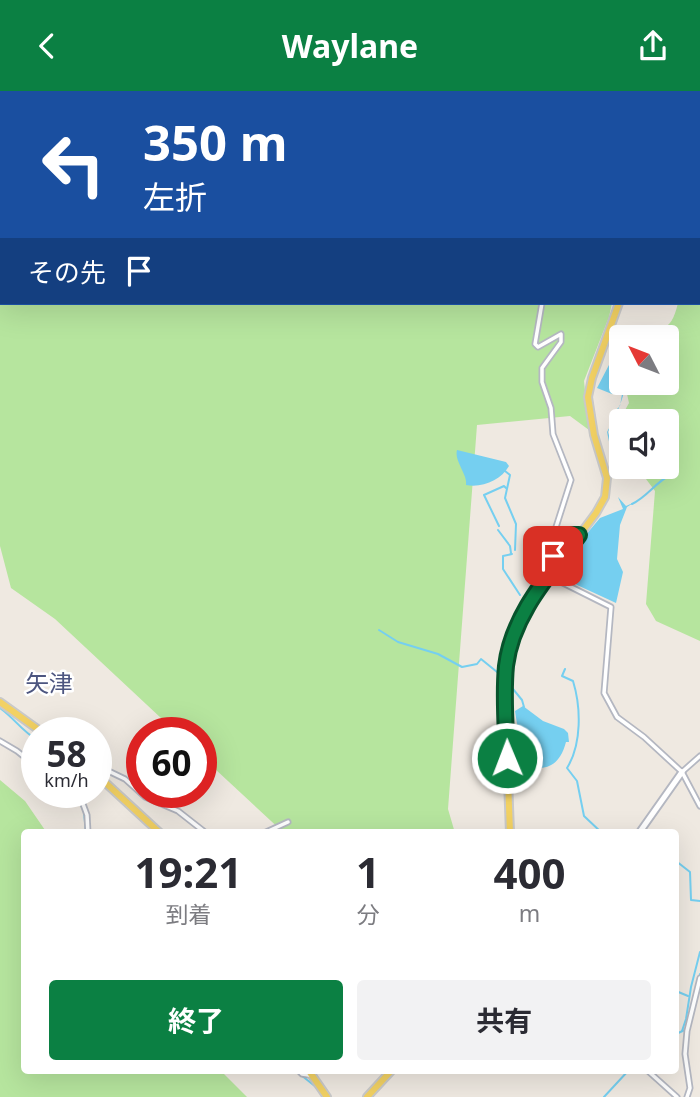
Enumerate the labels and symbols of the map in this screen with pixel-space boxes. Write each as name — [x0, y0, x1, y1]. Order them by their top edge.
north arrow — [609, 325, 679, 395]
pin — [523, 526, 583, 586]
district label: 矢津 — [25, 666, 73, 699]
speed limit sign: 60 — [126, 717, 217, 808]
position arrow — [470, 721, 544, 795]

